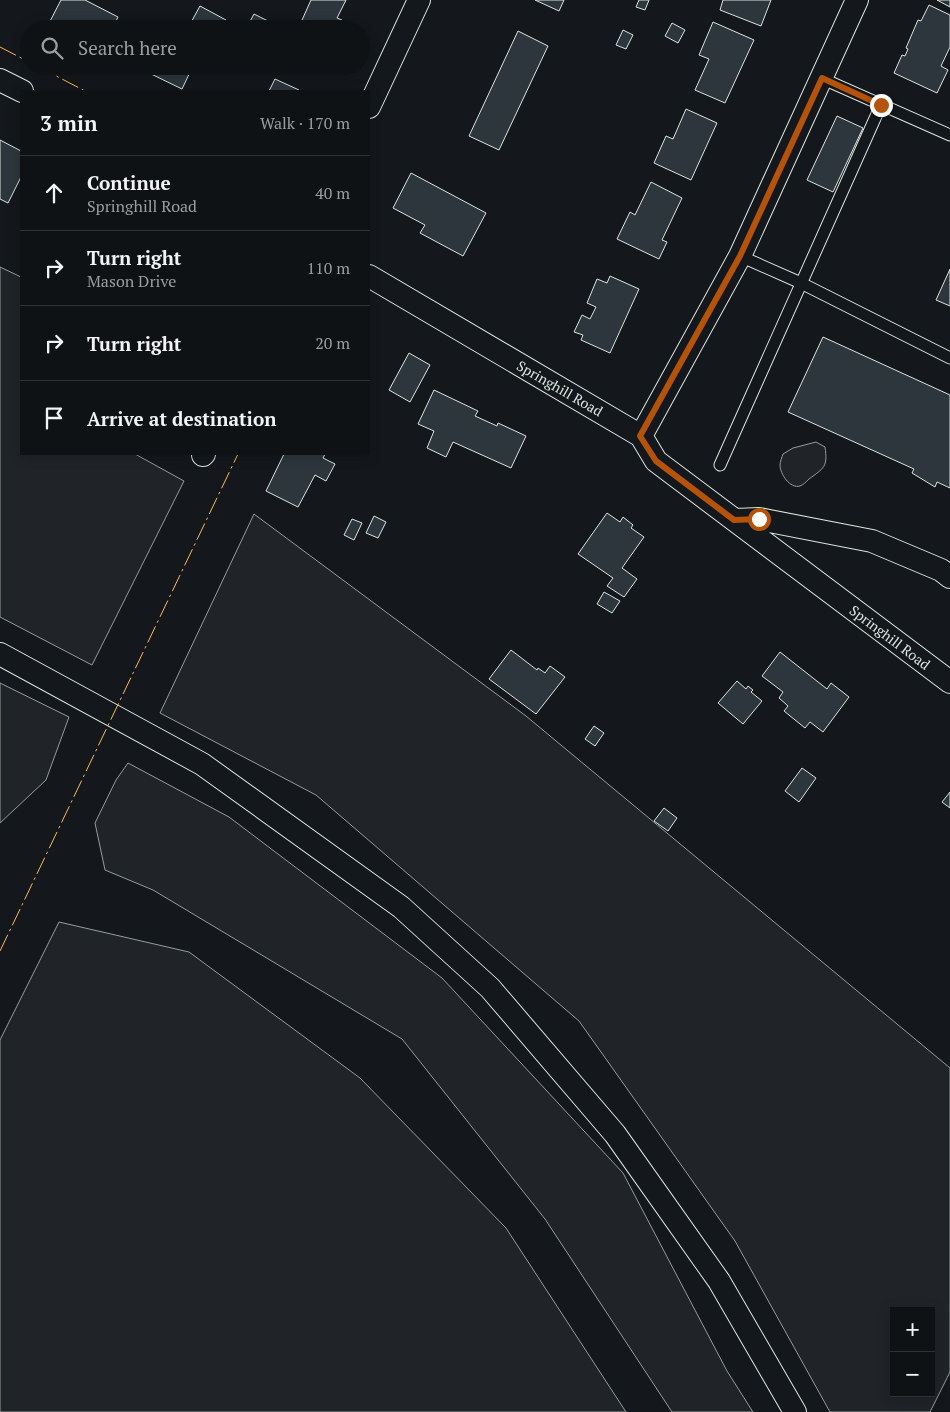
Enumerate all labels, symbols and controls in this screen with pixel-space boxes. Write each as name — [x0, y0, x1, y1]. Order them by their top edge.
search box — [20, 20, 370, 75]
icon: search — [38, 34, 66, 62]
text: Search here — [78, 35, 177, 60]
route end — [870, 94, 893, 117]
text: 3 min — [40, 109, 97, 137]
text: Walk · 170 m — [260, 112, 350, 134]
text: Continue — [87, 170, 171, 195]
icon: ahead — [40, 179, 68, 207]
text: 40 m — [315, 182, 350, 204]
text: Springhill Road — [87, 195, 197, 217]
text: Turn right — [87, 245, 181, 270]
icon: right — [40, 254, 68, 282]
text: 110 m — [307, 257, 350, 279]
text: Mason Drive — [87, 270, 176, 292]
icon: right — [40, 329, 68, 357]
text: Turn right — [87, 331, 181, 356]
text: 20 m — [315, 332, 350, 354]
street label: Springhill Road — [514, 356, 607, 420]
icon: arrive — [40, 404, 68, 432]
text: Arrive at destination — [87, 406, 276, 431]
route start — [748, 508, 771, 531]
street label: Springhill Road — [846, 600, 934, 674]
map controls — [890, 1307, 935, 1397]
button: + — [890, 1307, 935, 1352]
button: − — [890, 1352, 935, 1397]

